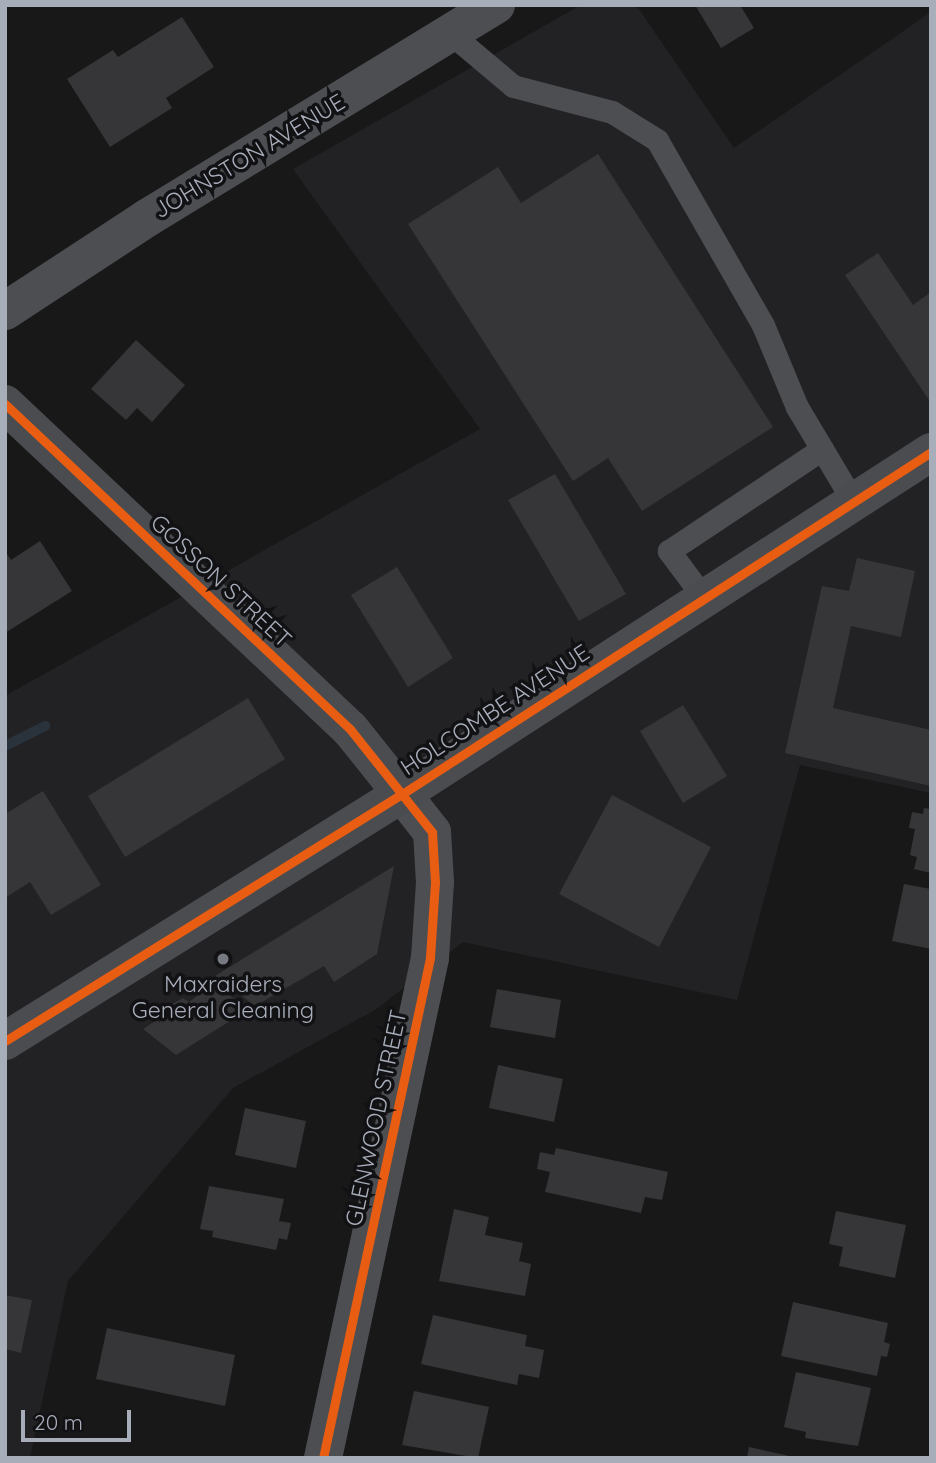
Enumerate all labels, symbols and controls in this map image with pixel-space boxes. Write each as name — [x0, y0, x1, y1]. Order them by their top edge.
street label: JOHNSTON AVENUE — [148, 88, 350, 224]
street label: GOSSON STREET — [145, 509, 297, 653]
street label: HOLCOMBE AVENUE — [395, 639, 595, 781]
marker: Maxraiders General Cleaning — [215, 951, 231, 967]
place label: Maxraiders General Cleaning — [132, 970, 314, 1024]
street label: GLENWOOD STREET — [340, 1007, 412, 1229]
scale bar — [24, 1396, 135, 1440]
text: 20 m — [34, 1409, 83, 1435]

